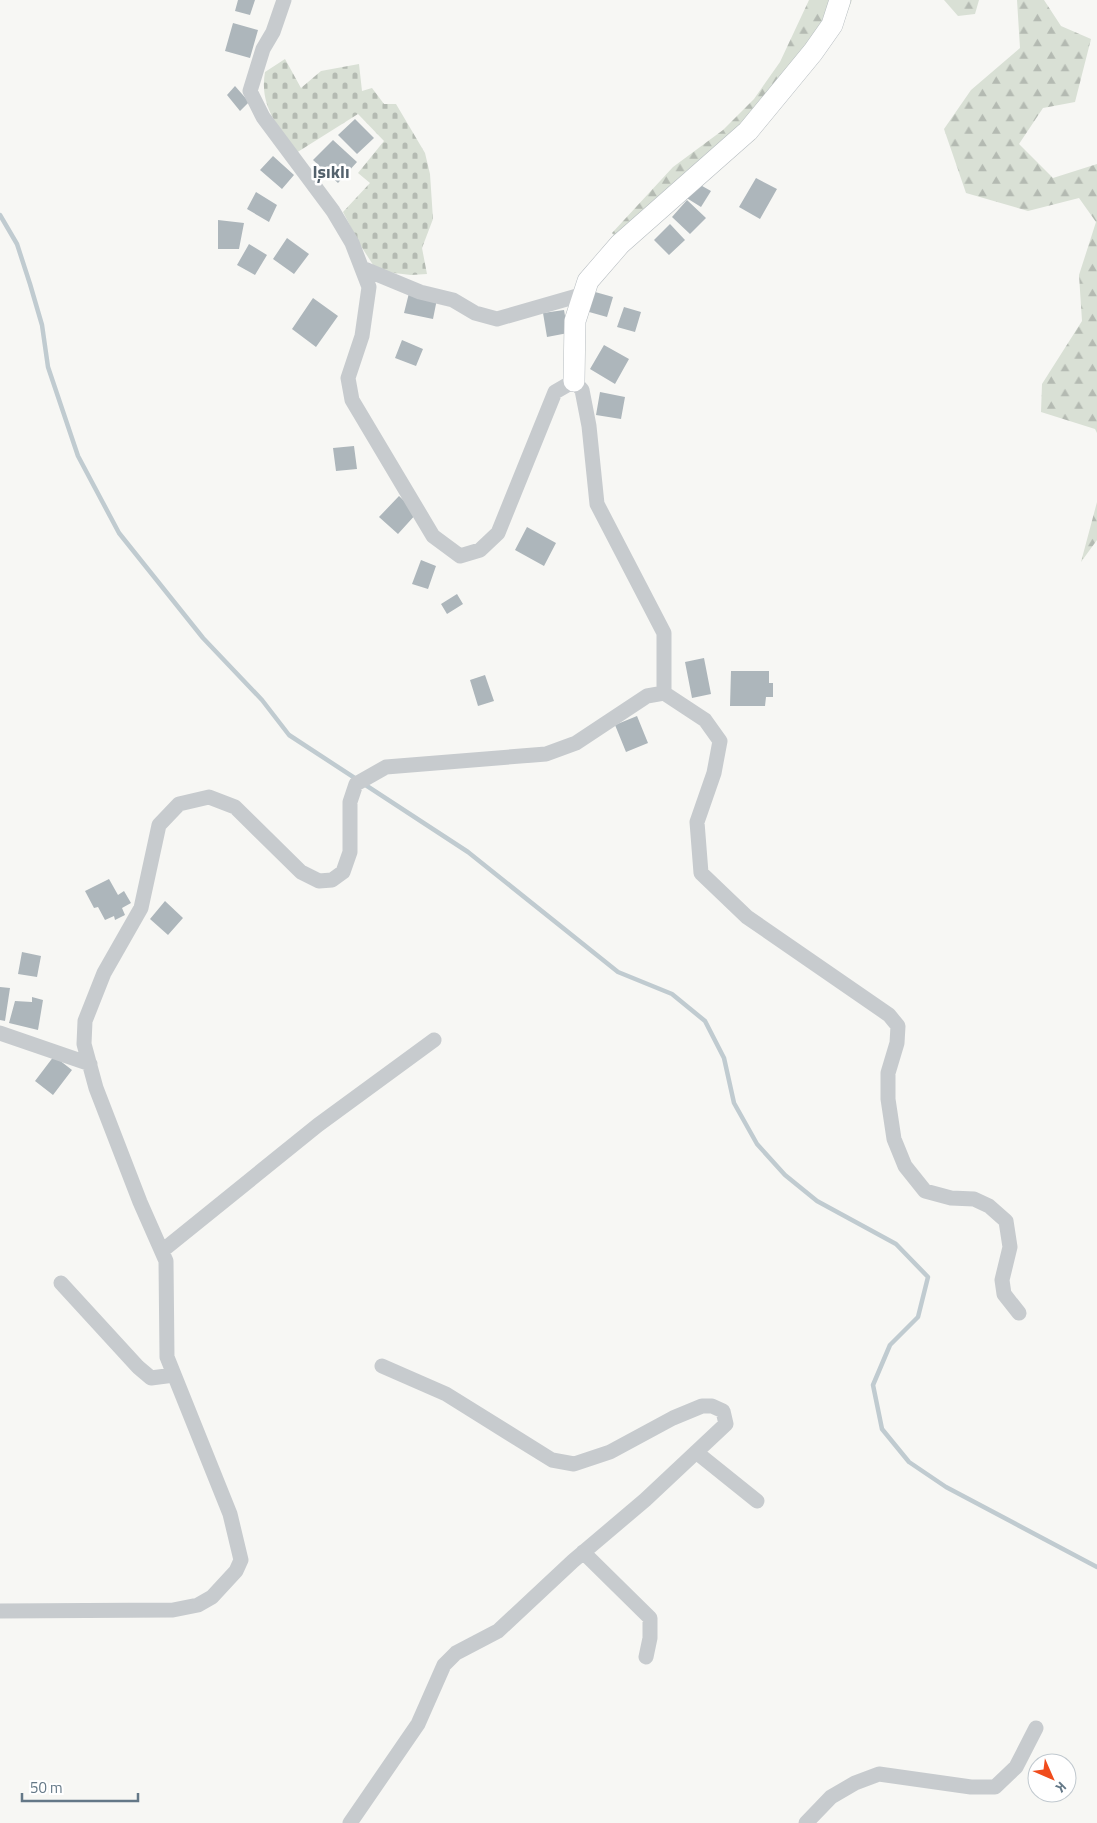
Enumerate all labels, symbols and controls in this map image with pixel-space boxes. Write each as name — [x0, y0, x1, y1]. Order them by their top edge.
district label: Işıklı — [312, 158, 350, 185]
north arrow — [1027, 1753, 1077, 1803]
scale bar — [22, 1770, 139, 1802]
text: 50 m — [30, 1776, 63, 1799]
text: K — [1051, 1777, 1072, 1798]

